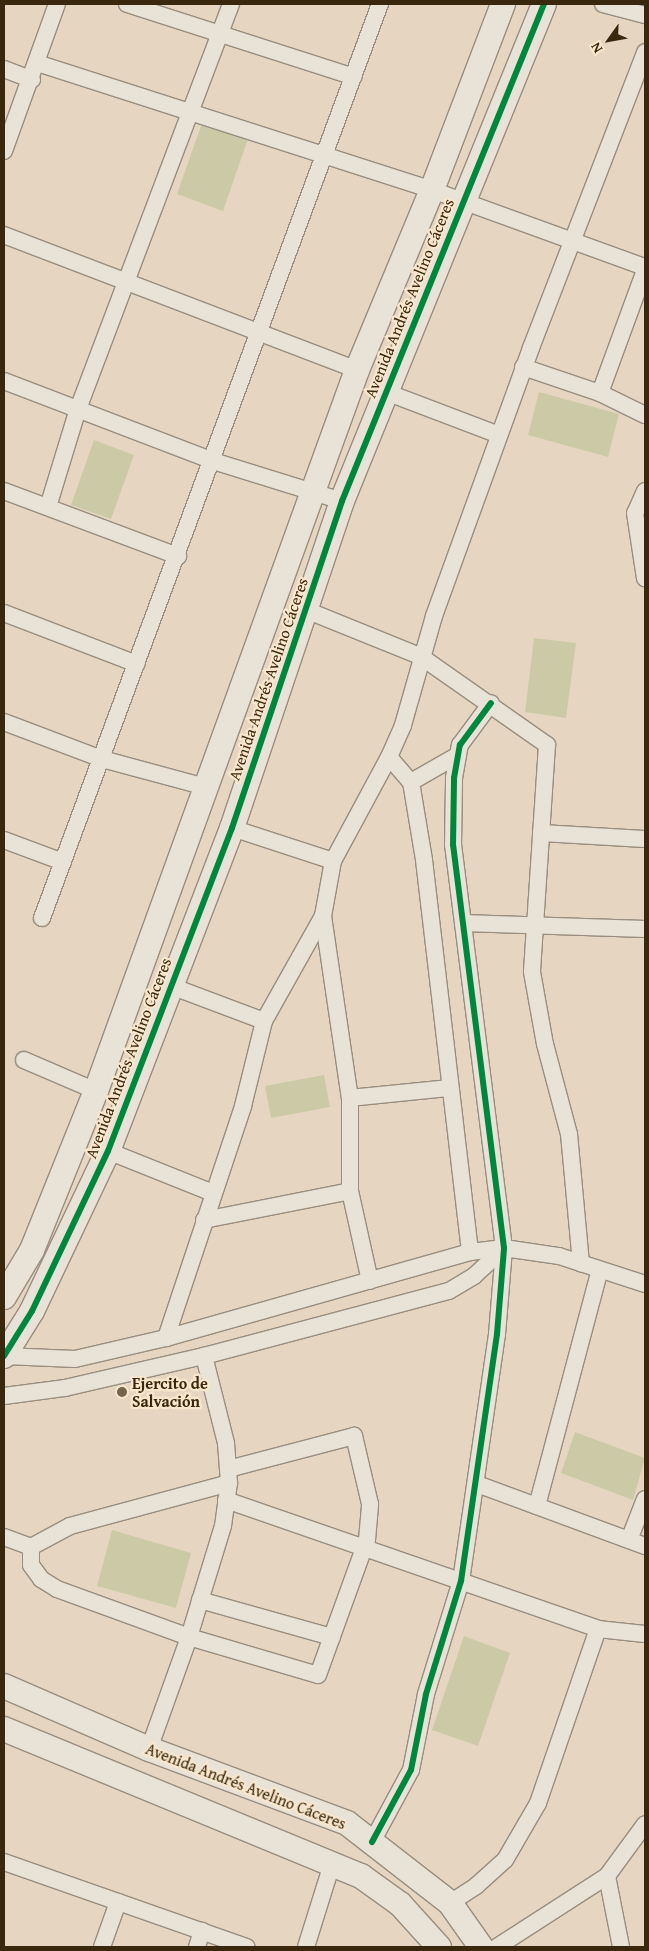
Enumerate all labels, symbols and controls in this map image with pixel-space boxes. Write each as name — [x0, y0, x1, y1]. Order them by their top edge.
north arrow — [584, 15, 634, 65]
text: N — [585, 39, 607, 57]
street label: Avenida Andrés Avelino Cáceres — [360, 196, 458, 400]
street label: Avenida Andrés Avelino Cáceres — [224, 575, 312, 783]
street label: Avenida Andrés Avelino Cáceres — [81, 955, 175, 1161]
place label: Ejercito de Salvación — [132, 1373, 208, 1411]
marker: Ejercito de Salvación — [116, 1386, 128, 1398]
street label: Avenida Andrés Avelino Cáceres — [143, 1739, 349, 1833]

